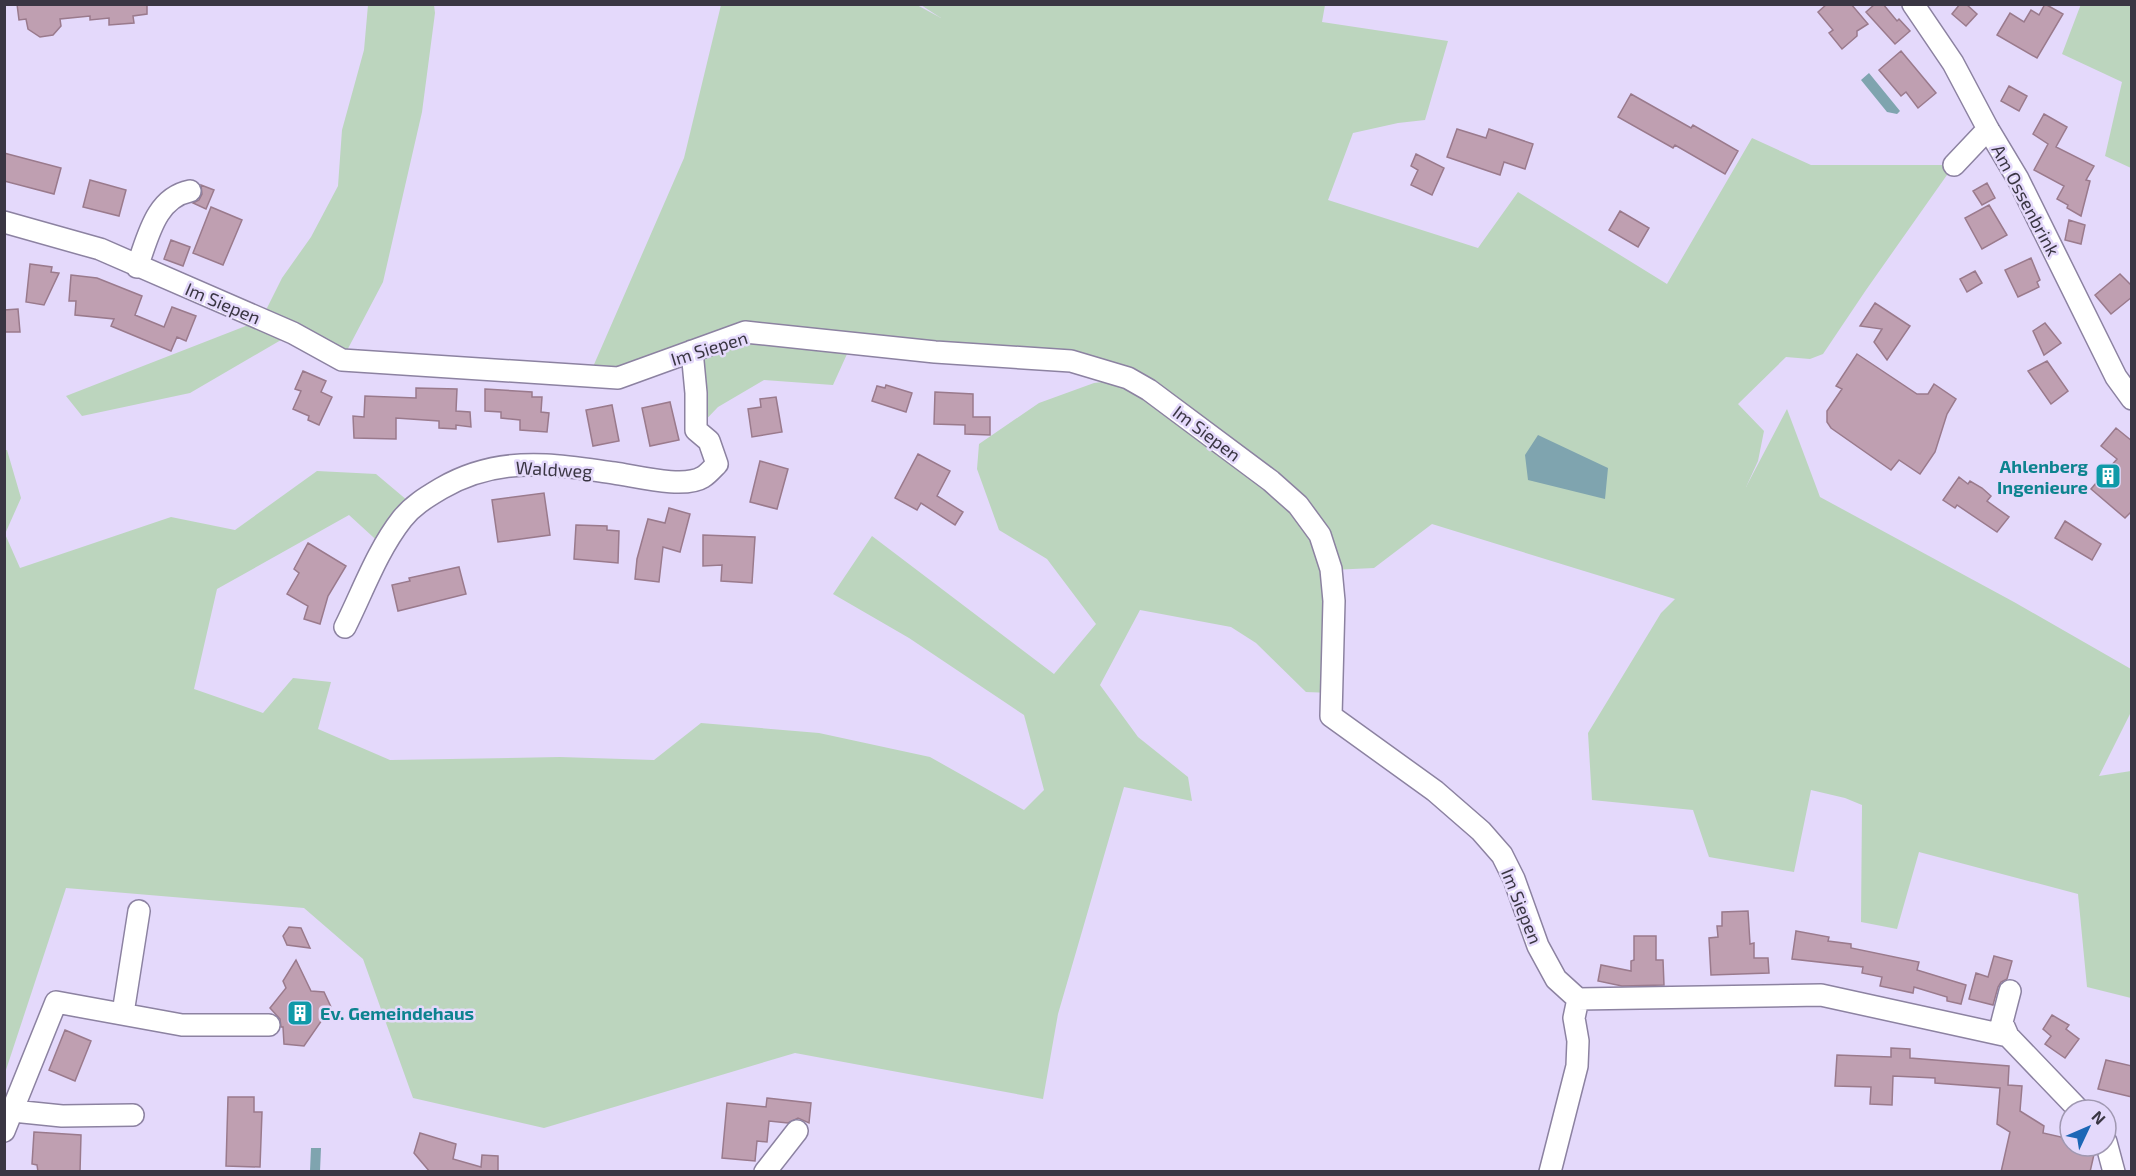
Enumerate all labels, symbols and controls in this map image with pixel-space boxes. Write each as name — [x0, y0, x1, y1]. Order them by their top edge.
street label: Am Ossenbrink — [1987, 141, 2065, 259]
street label: Im Siepen — [182, 277, 264, 329]
street label: Im Siepen — [668, 326, 750, 370]
street label: Im Siepen — [1169, 400, 1245, 466]
place label: Ahlenberg Ingenieure — [1997, 455, 2089, 498]
street label: Waldweg — [515, 456, 593, 482]
building icon: Ahlenberg Ingenieure — [2093, 461, 2123, 491]
street label: Im Siepen — [1497, 865, 1547, 947]
building icon: Ev. Gemeindehaus — [285, 998, 315, 1028]
place label: Ev. Gemeindehaus — [320, 1002, 474, 1024]
north arrow — [2058, 1098, 2118, 1158]
text: N — [2088, 1106, 2110, 1128]

